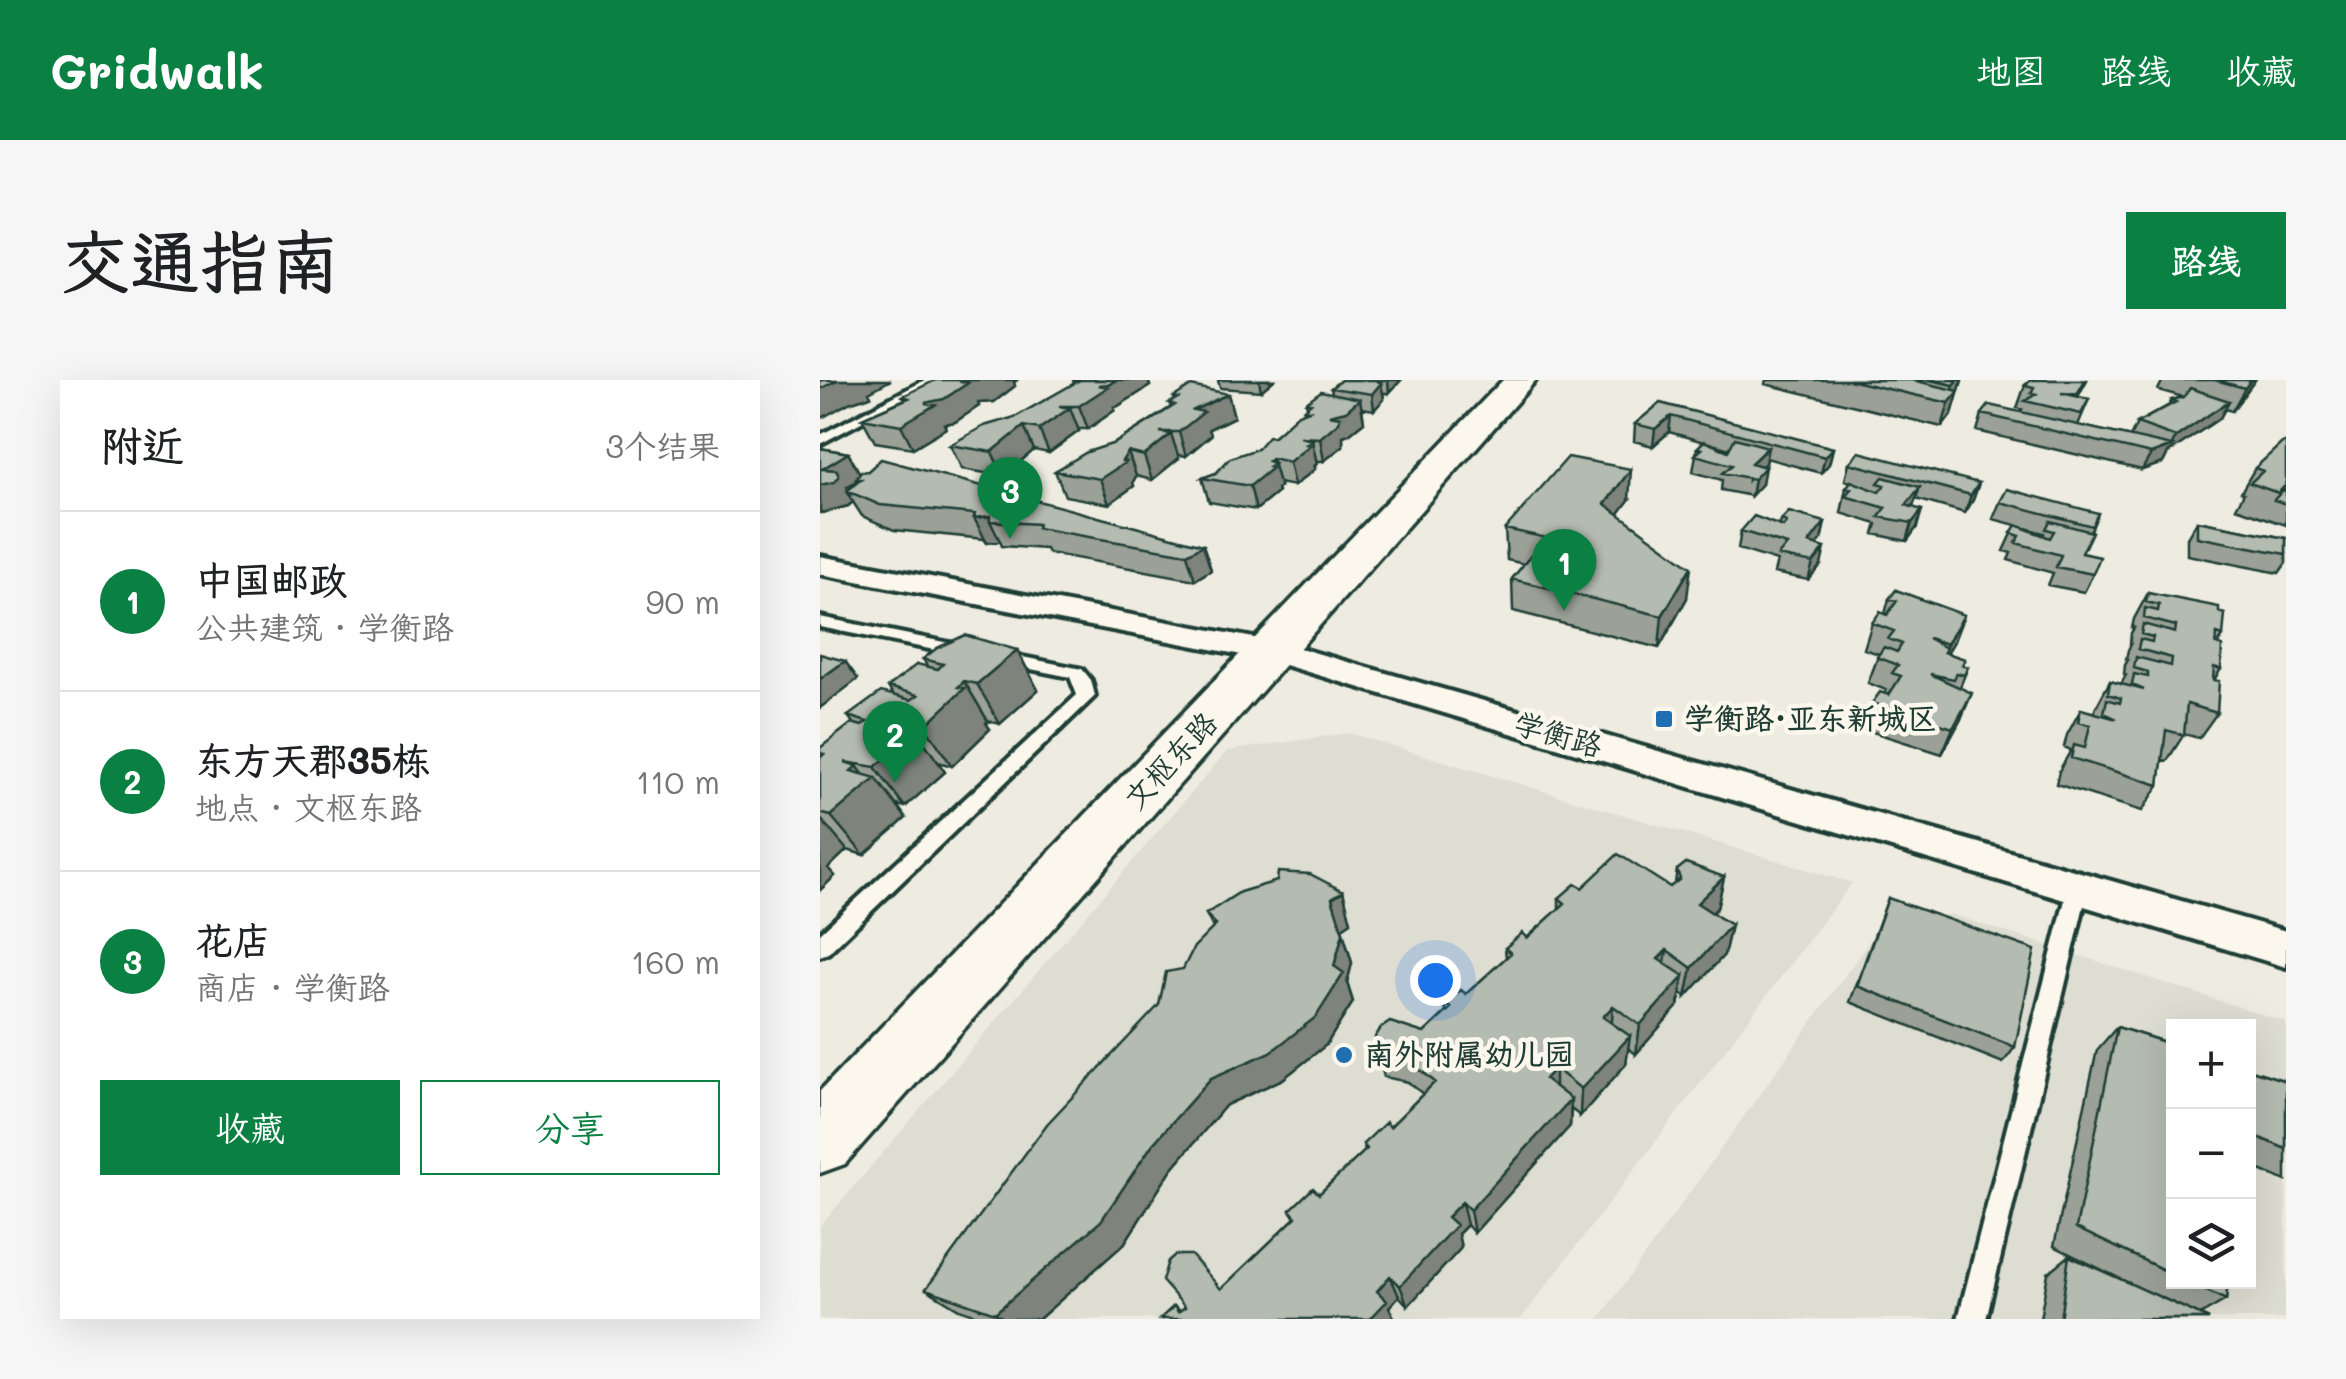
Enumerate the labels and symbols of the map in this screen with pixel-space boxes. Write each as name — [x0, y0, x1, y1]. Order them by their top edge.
pin: 3 — [978, 456, 1042, 539]
pin: 1 — [1532, 528, 1596, 611]
place label: 学衡路·亚东新城区 — [1684, 697, 1937, 737]
pin: 2 — [862, 700, 928, 783]
street label: 学衡路 — [1510, 701, 1607, 765]
street label: 文枢东路 — [1114, 702, 1225, 817]
marker: 学衡路·亚东新城区 — [1653, 708, 1675, 730]
your location — [1410, 955, 1461, 1006]
place label: 南外附属幼儿园 — [1364, 1033, 1574, 1073]
marker: 南外附属幼儿园 — [1333, 1044, 1355, 1066]

